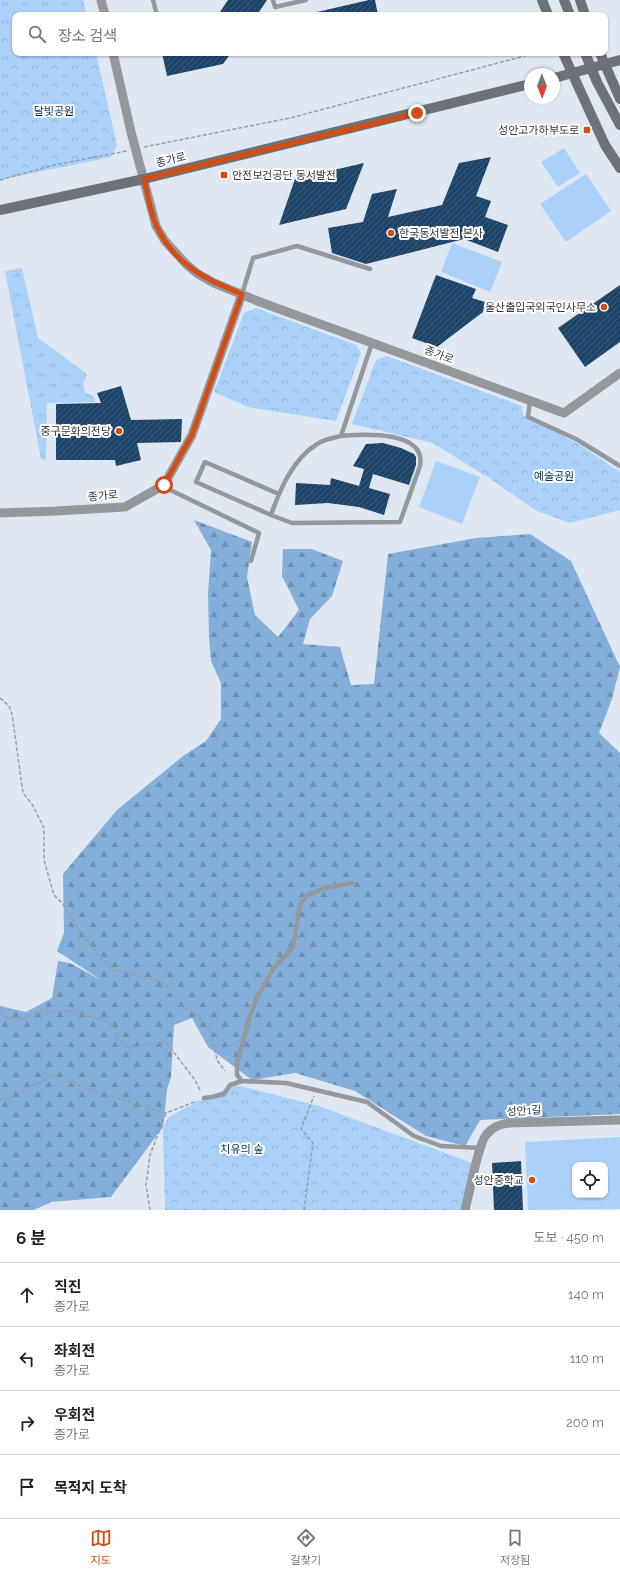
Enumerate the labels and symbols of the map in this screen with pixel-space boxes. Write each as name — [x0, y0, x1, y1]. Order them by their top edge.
north arrow — [524, 68, 560, 104]
route end — [408, 104, 426, 122]
park label: 달빛공원 — [34, 105, 74, 118]
place label: 성안고가하부도로 — [498, 124, 579, 137]
marker: 성안고가하부도로 — [582, 125, 592, 135]
street label: 종가로 — [155, 150, 187, 170]
place label: 안전보건공단 동서발전 — [232, 169, 336, 182]
marker: 안전보건공단 동서발전 — [219, 170, 229, 180]
place label: 한국동서발전 본사 — [399, 227, 483, 240]
marker: 한국동서발전 본사 — [386, 228, 396, 238]
place label: 울산출입국외국인사무소 — [485, 301, 596, 314]
marker: 울산출입국외국인사무소 — [599, 302, 609, 312]
street label: 종가로 — [422, 343, 456, 367]
place label: 중구문화의전당 — [40, 425, 111, 438]
marker: 중구문화의전당 — [114, 426, 124, 436]
park label: 예술공원 — [534, 470, 574, 483]
route start — [155, 476, 173, 494]
street label: 종가로 — [87, 488, 119, 504]
street label: 성안1길 — [506, 1104, 542, 1118]
park label: 치유의 숲 — [220, 1143, 264, 1156]
place label: 성안중학교 — [473, 1174, 524, 1187]
marker: 성안중학교 — [527, 1175, 537, 1185]

